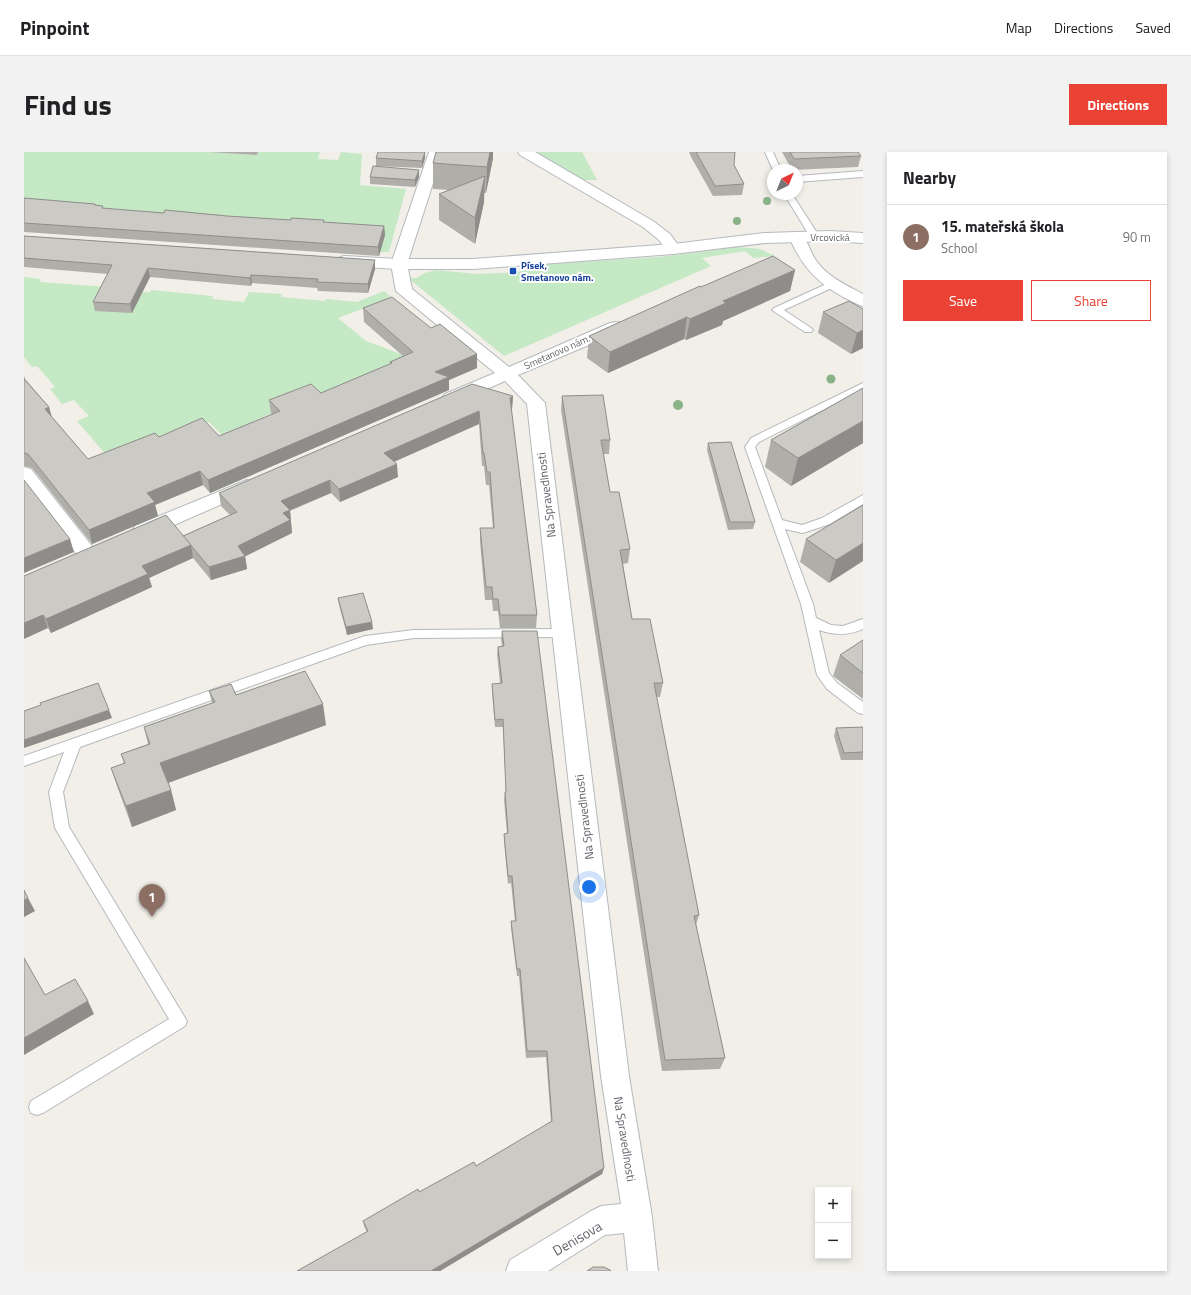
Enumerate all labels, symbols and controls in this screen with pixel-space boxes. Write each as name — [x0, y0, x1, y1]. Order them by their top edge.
text: Pinpoint — [20, 13, 89, 42]
text: Map — [1006, 17, 1032, 38]
text: Directions — [1054, 17, 1113, 38]
text: Saved — [1135, 17, 1171, 38]
text: Find us — [24, 83, 112, 126]
button: Directions — [1069, 84, 1167, 125]
north arrow — [767, 164, 803, 200]
text: Nearby — [903, 165, 956, 191]
text: 15. mateřská škola — [941, 215, 1064, 238]
text: 1 — [912, 227, 920, 247]
text: 90 m — [1123, 227, 1151, 247]
street label: Vrcovická — [810, 230, 850, 245]
text: School — [941, 238, 977, 258]
place label: Písek, Smetanovo nám. — [521, 258, 593, 285]
marker: Písek, Smetanovo nám. — [508, 266, 518, 276]
button: Save — [903, 280, 1023, 321]
button: Share — [1031, 280, 1151, 321]
street label: Smetanovo nám. — [522, 331, 592, 373]
street label: Na Spravedlnosti — [531, 451, 561, 539]
street label: Na Spravedlnosti — [569, 773, 599, 861]
your location — [579, 877, 599, 897]
pin: 1 — [139, 884, 165, 917]
street label: Na Spravedlnosti — [609, 1095, 641, 1183]
map controls — [815, 1187, 851, 1259]
button: + — [815, 1187, 851, 1223]
street label: Denisova — [548, 1215, 606, 1261]
button: − — [815, 1223, 851, 1259]

